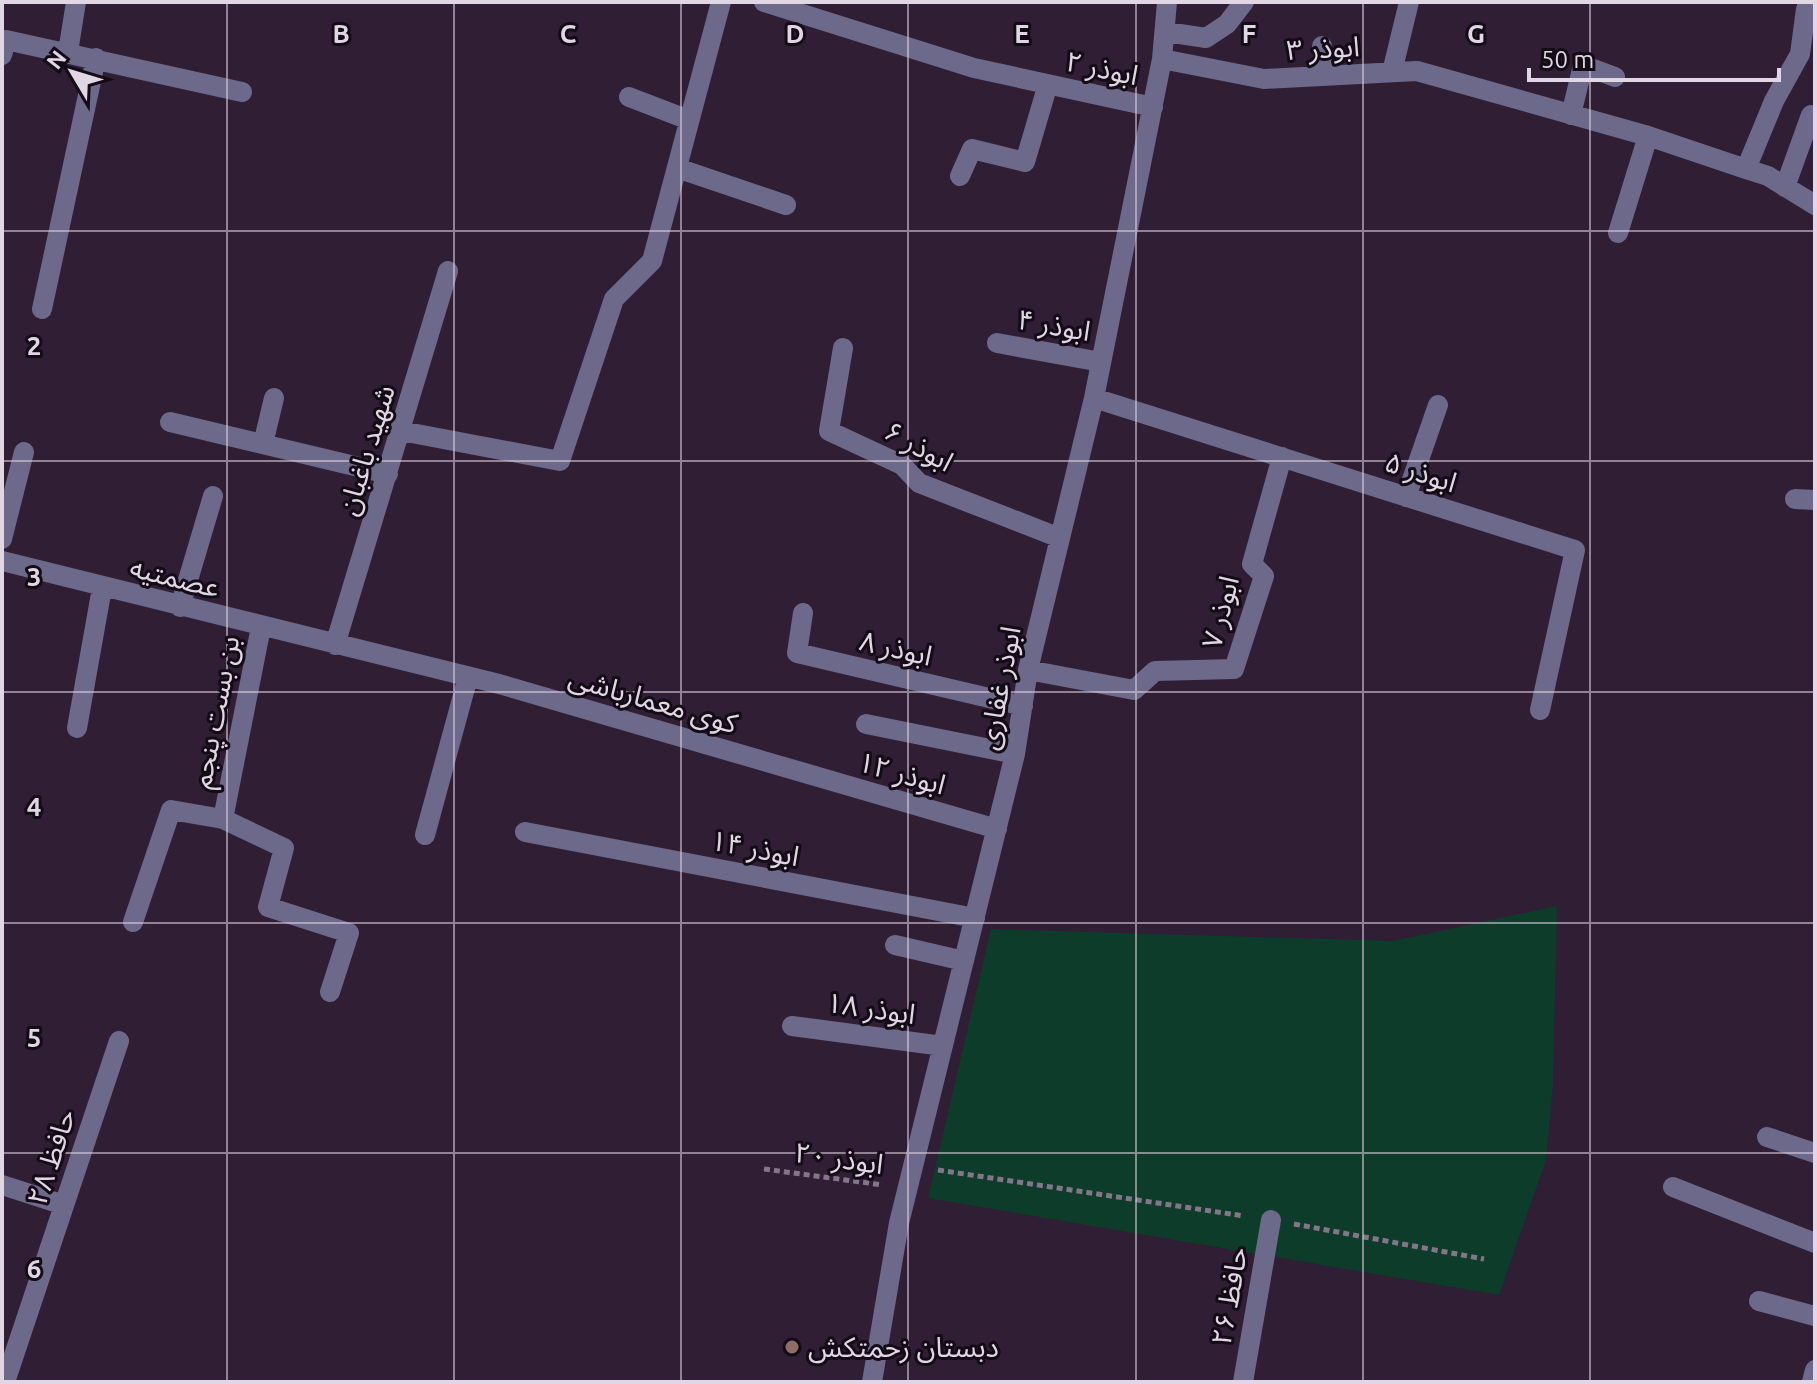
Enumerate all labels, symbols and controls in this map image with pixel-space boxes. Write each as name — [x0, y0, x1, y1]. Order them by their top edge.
text: B — [332, 19, 350, 48]
text: C — [560, 19, 577, 48]
text: D — [786, 19, 804, 48]
text: E — [1014, 19, 1030, 48]
text: F — [1242, 19, 1256, 48]
text: G — [1467, 19, 1485, 48]
street label: ابوذر ۳ — [1285, 30, 1361, 67]
north arrow — [32, 32, 112, 112]
scale bar — [1529, 32, 1779, 82]
text: N — [41, 45, 71, 74]
street label: ابوذر ۲ — [1063, 45, 1141, 92]
text: 50 m — [1541, 46, 1594, 73]
street label: ابوذر ۴ — [1015, 303, 1093, 348]
text: 2 — [27, 331, 41, 360]
street label: شهید باغبان — [331, 381, 401, 519]
street label: ابوذر ۶ — [879, 414, 959, 479]
street label: ابوذر ۵ — [1381, 445, 1461, 500]
street label: عصمتیه — [127, 550, 223, 603]
text: 3 — [27, 562, 41, 591]
street label: ابوذر ۷ — [1195, 572, 1246, 652]
street label: ابوذر ۸ — [856, 624, 935, 673]
street label: ابوذر غفاری — [971, 624, 1028, 753]
street label: بن بست پنجم — [185, 633, 251, 792]
street label: کوی معمارباشی — [565, 661, 741, 740]
street label: ابوذر ۱۲ — [854, 745, 949, 802]
text: 4 — [27, 792, 41, 821]
street label: ابوذر ۱۴ — [708, 824, 802, 873]
street label: ابوذر ۱۸ — [824, 986, 918, 1031]
text: 5 — [27, 1023, 41, 1052]
street label: حافظ ۲۸ — [21, 1105, 81, 1209]
street label: ابوذر ۲۰ — [792, 1136, 886, 1181]
street label: حافظ ۲۶ — [1205, 1245, 1252, 1347]
text: 6 — [27, 1254, 41, 1283]
place label: دبستان زحمتکش — [808, 1331, 999, 1364]
marker: دبستان زحمتکش — [783, 1338, 801, 1356]

